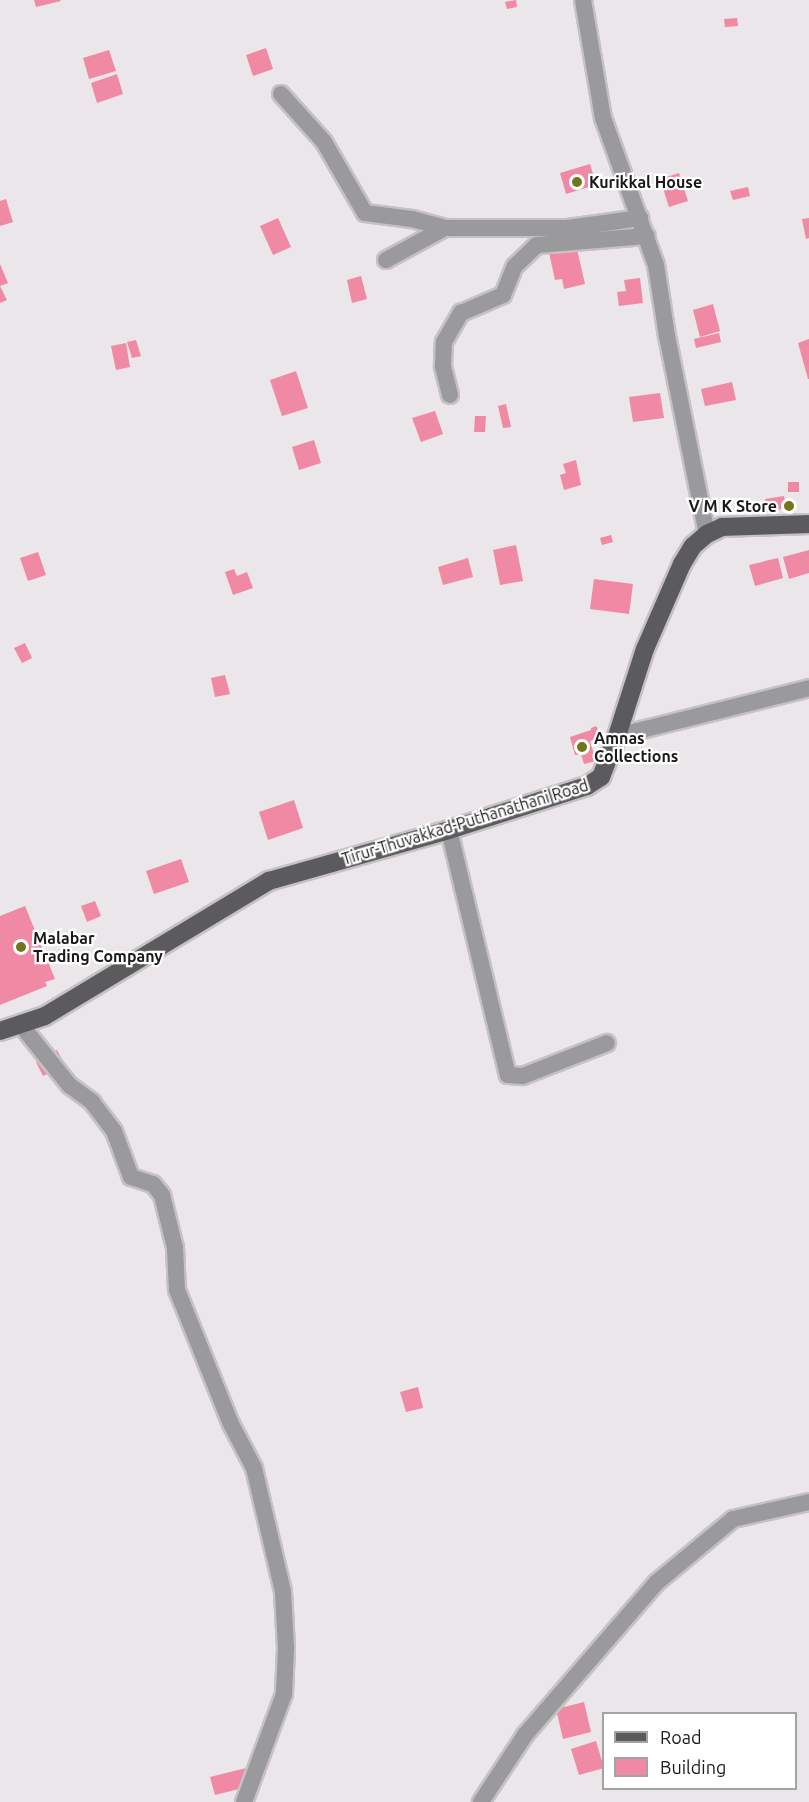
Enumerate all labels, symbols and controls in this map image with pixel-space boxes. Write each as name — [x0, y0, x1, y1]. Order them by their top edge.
place label: Kurikkal House — [589, 172, 702, 192]
marker: Kurikkal House — [570, 175, 584, 189]
place label: V M K Store — [689, 496, 777, 516]
marker: V M K Store — [782, 499, 796, 513]
place label: Amnas Collections — [594, 728, 678, 766]
marker: Amnas Collections — [575, 740, 589, 754]
street label: Tirur-Thuvakkad-Puthanathani Road — [340, 775, 590, 869]
place label: Malabar Trading Company — [33, 928, 163, 966]
marker: Malabar Trading Company — [14, 940, 28, 954]
legend — [602, 1712, 797, 1790]
text: Road — [660, 1727, 702, 1747]
text: Building — [660, 1757, 726, 1777]

